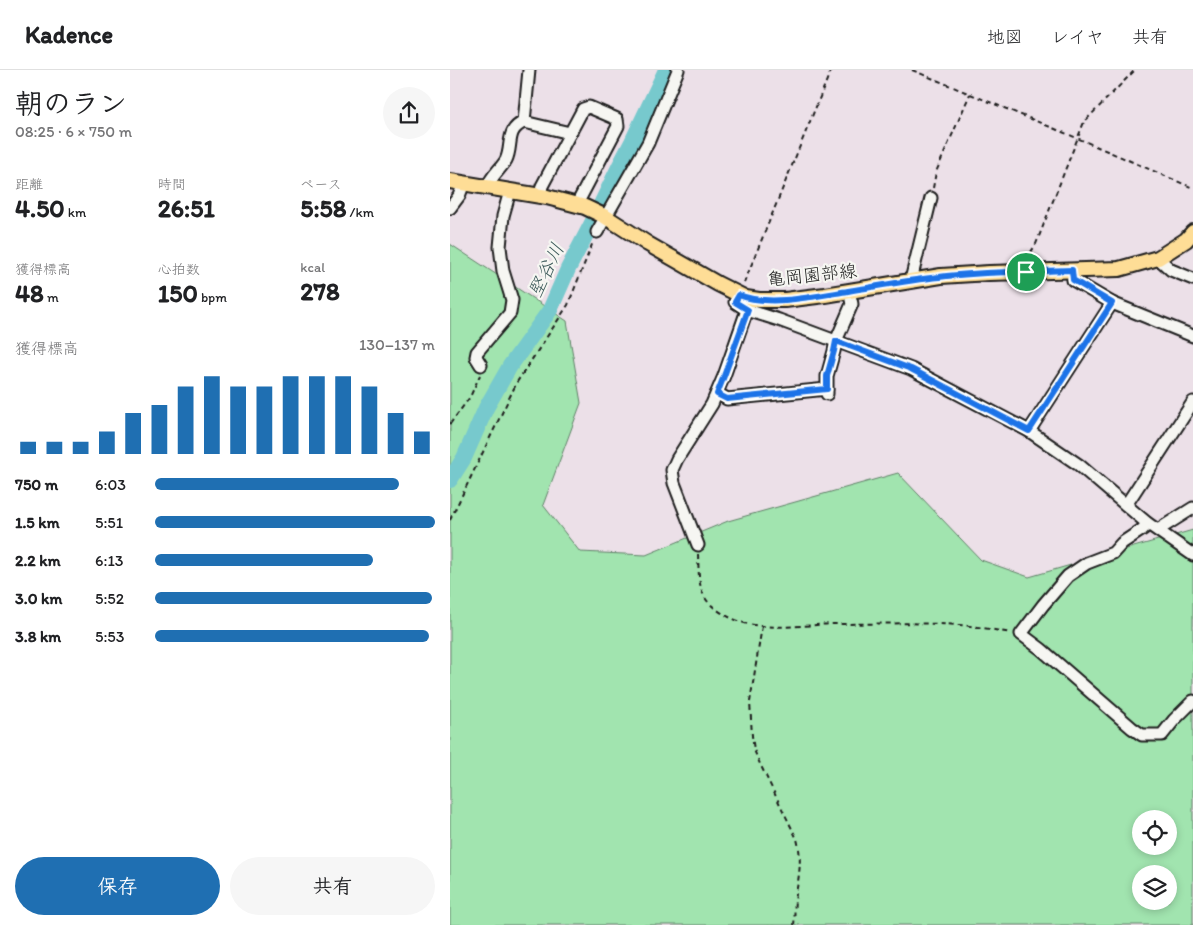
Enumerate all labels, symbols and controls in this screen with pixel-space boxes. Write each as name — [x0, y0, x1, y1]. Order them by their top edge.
text: Kadence — [25, 20, 113, 49]
text: 地図 — [987, 26, 1023, 48]
text: レイヤ — [1051, 26, 1104, 48]
text: 共有 — [1132, 26, 1168, 48]
text: 朝のラン — [15, 86, 127, 120]
button: share — [383, 87, 435, 139]
text: 08:25 · 6 × 750 m — [15, 122, 132, 141]
text: 距離 — [15, 176, 43, 193]
text: 時間 — [158, 176, 186, 193]
text: ペース — [300, 176, 342, 193]
text: 4.50 — [15, 193, 65, 223]
text: 26:51 — [158, 193, 215, 223]
text: 5:58 — [300, 193, 346, 223]
text: km — [65, 204, 86, 221]
text: /km — [346, 204, 374, 221]
water label: 堅谷川 — [523, 239, 569, 301]
pin — [1005, 251, 1047, 293]
icon: arrive — [1012, 258, 1040, 286]
text: kcal — [300, 259, 325, 276]
street label: 亀岡園部線 — [766, 259, 858, 291]
text: 獲得標高 — [15, 261, 71, 278]
text: 心拍数 — [158, 261, 200, 278]
text: 278 — [300, 276, 340, 306]
text: 48 — [15, 278, 44, 308]
text: 150 — [158, 278, 198, 308]
text: m — [44, 289, 59, 306]
text: bpm — [198, 289, 227, 306]
text: 130–137 m — [359, 335, 435, 354]
text: 獲得標高 — [15, 339, 79, 358]
text: 750 m — [15, 475, 58, 494]
text: 6:03 — [95, 475, 126, 494]
text: 1.5 km — [15, 513, 60, 532]
text: 5:51 — [95, 513, 123, 532]
text: 2.2 km — [15, 551, 61, 570]
text: 6:13 — [95, 551, 124, 570]
text: 3.0 km — [15, 589, 62, 608]
text: 5:52 — [95, 589, 124, 608]
text: 3.8 km — [15, 627, 61, 646]
text: 5:53 — [95, 627, 124, 646]
map controls — [1132, 810, 1177, 910]
button: locate — [1132, 810, 1177, 855]
button: 保存 — [15, 857, 220, 915]
button: 共有 — [230, 857, 435, 915]
button: layers — [1132, 865, 1177, 910]

